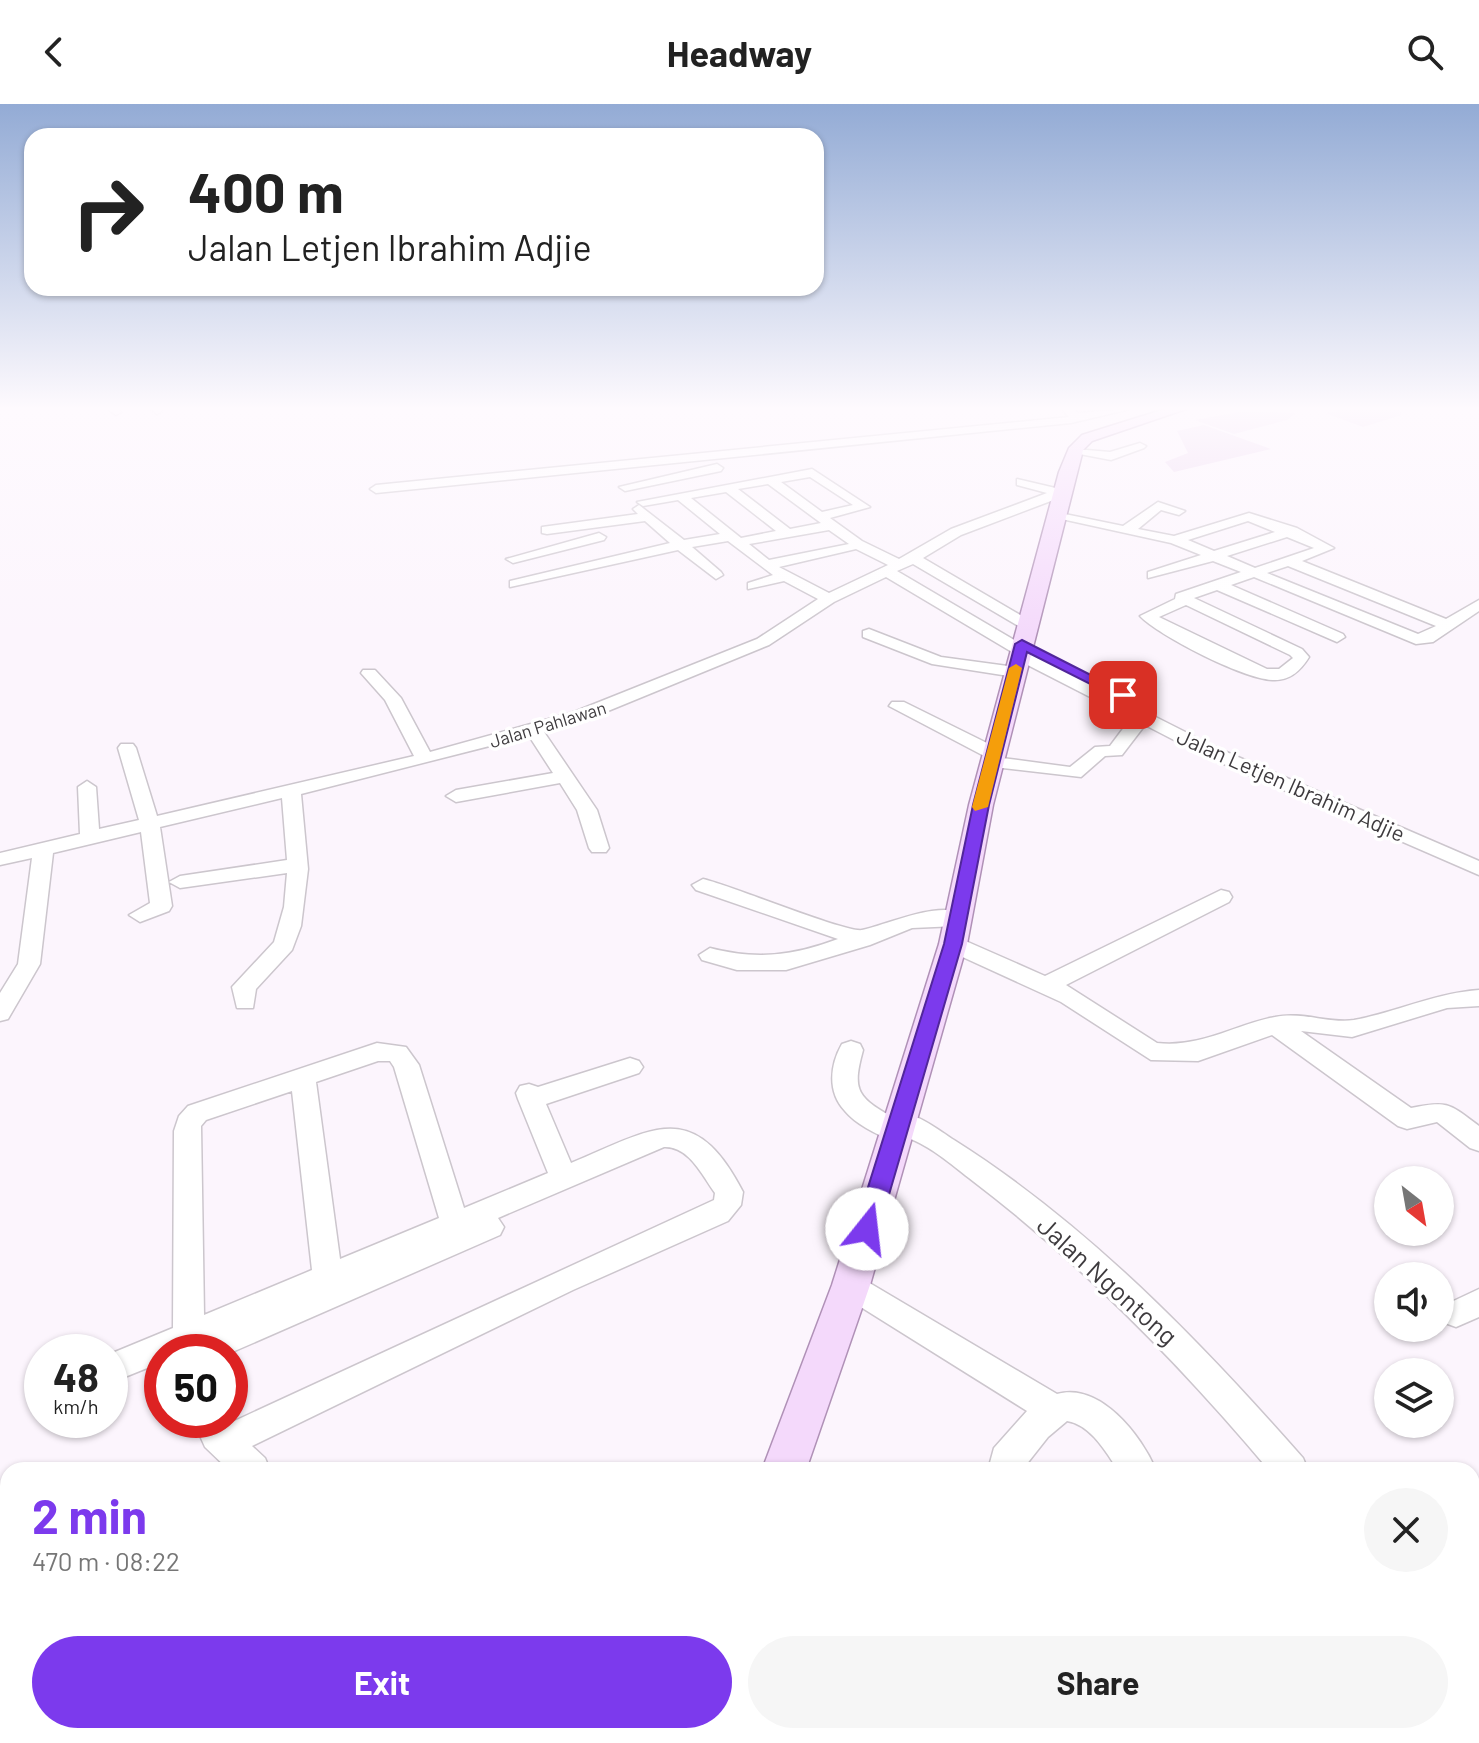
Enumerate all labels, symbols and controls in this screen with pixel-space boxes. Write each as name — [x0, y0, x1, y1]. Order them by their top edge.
icon: back — [32, 30, 76, 74]
icon: search — [1403, 30, 1447, 74]
text: Headway — [667, 31, 812, 74]
text: 400 m — [188, 157, 344, 224]
icon: right — [56, 160, 160, 264]
text: Jalan Letjen Ibrahim Adjie — [188, 225, 592, 268]
pin — [1089, 661, 1157, 729]
icon: arrive — [1101, 673, 1145, 717]
street label: Jalan Pahlawan — [487, 696, 609, 752]
street label: Jalan Letjen Ibrahim Adjie — [1173, 722, 1409, 846]
north arrow — [1374, 1166, 1454, 1246]
map controls — [1374, 1166, 1454, 1438]
position arrow — [825, 1187, 909, 1271]
street label: Jalan Ngontong — [1032, 1209, 1184, 1351]
button: sound — [1374, 1262, 1454, 1342]
speed limit sign: 50 — [144, 1334, 248, 1438]
text: 48 — [53, 1352, 99, 1400]
button: layers — [1374, 1358, 1454, 1438]
text: km/h — [53, 1394, 99, 1418]
text: 2 min — [32, 1486, 147, 1544]
button: close — [1364, 1488, 1448, 1572]
text: 470 m · 08:22 — [32, 1545, 180, 1576]
button: Exit — [32, 1636, 732, 1728]
button: Share — [748, 1636, 1448, 1728]

